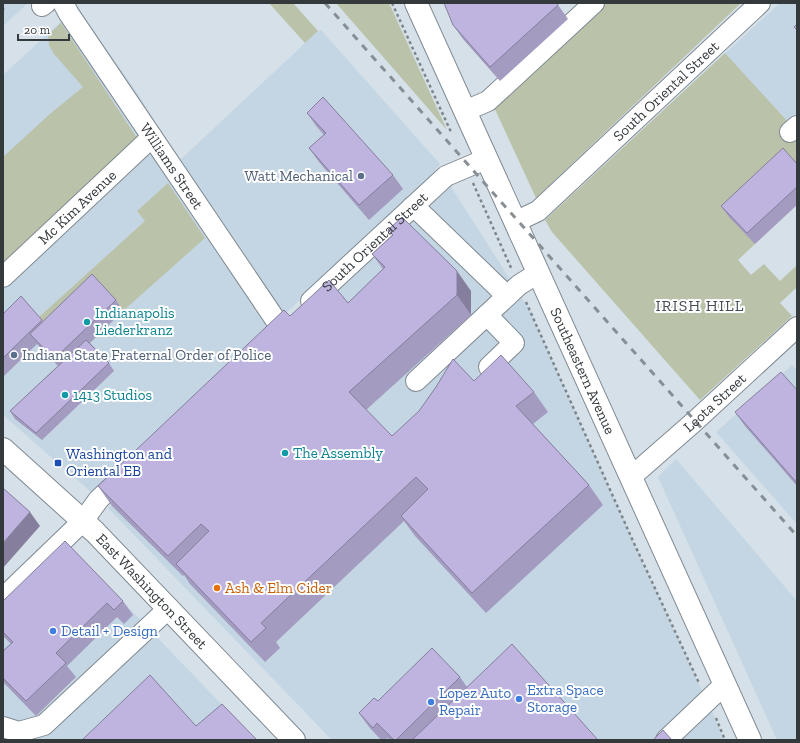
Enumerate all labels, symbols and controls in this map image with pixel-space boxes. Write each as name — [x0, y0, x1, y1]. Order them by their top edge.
scale bar — [18, 16, 69, 42]
text: 20 m — [24, 23, 51, 37]
street label: South Oriental Street — [609, 37, 723, 145]
street label: Williams Street — [136, 120, 207, 213]
street label: Mc Kim Avenue — [35, 166, 120, 248]
place label: Watt Mechanical — [244, 167, 353, 185]
marker: Watt Mechanical — [356, 171, 366, 181]
street label: South Oriental Street — [318, 188, 432, 295]
district label: IRISH HILL — [655, 296, 745, 315]
place label: Indianapolis Liederkranz — [95, 304, 175, 339]
street label: Southeastern Avenue — [546, 305, 619, 437]
marker: Indianapolis Liederkranz — [82, 317, 92, 327]
place label: Indiana State Fraternal Order of Police — [22, 346, 271, 364]
marker: Indiana State Fraternal Order of Police — [9, 350, 19, 360]
street label: Leota Street — [680, 369, 750, 436]
place label: 1413 Studios — [73, 386, 152, 404]
marker: 1413 Studios — [60, 390, 70, 400]
place label: The Assembly — [293, 444, 383, 462]
place label: Washington and Oriental EB — [66, 445, 173, 480]
marker: The Assembly — [280, 448, 290, 458]
marker: Washington and Oriental EB — [53, 458, 63, 468]
street label: East Washington Street — [92, 530, 211, 653]
place label: Ash & Elm Cider — [225, 579, 332, 597]
marker: Ash & Elm Cider — [212, 583, 222, 593]
place label: Detail + Design — [61, 622, 158, 640]
marker: Detail + Design — [48, 626, 58, 636]
place label: Extra Space Storage — [527, 681, 604, 716]
place label: Lopez Auto Repair — [439, 684, 512, 719]
marker: Extra Space Storage — [514, 694, 524, 704]
marker: Lopez Auto Repair — [426, 697, 436, 707]

